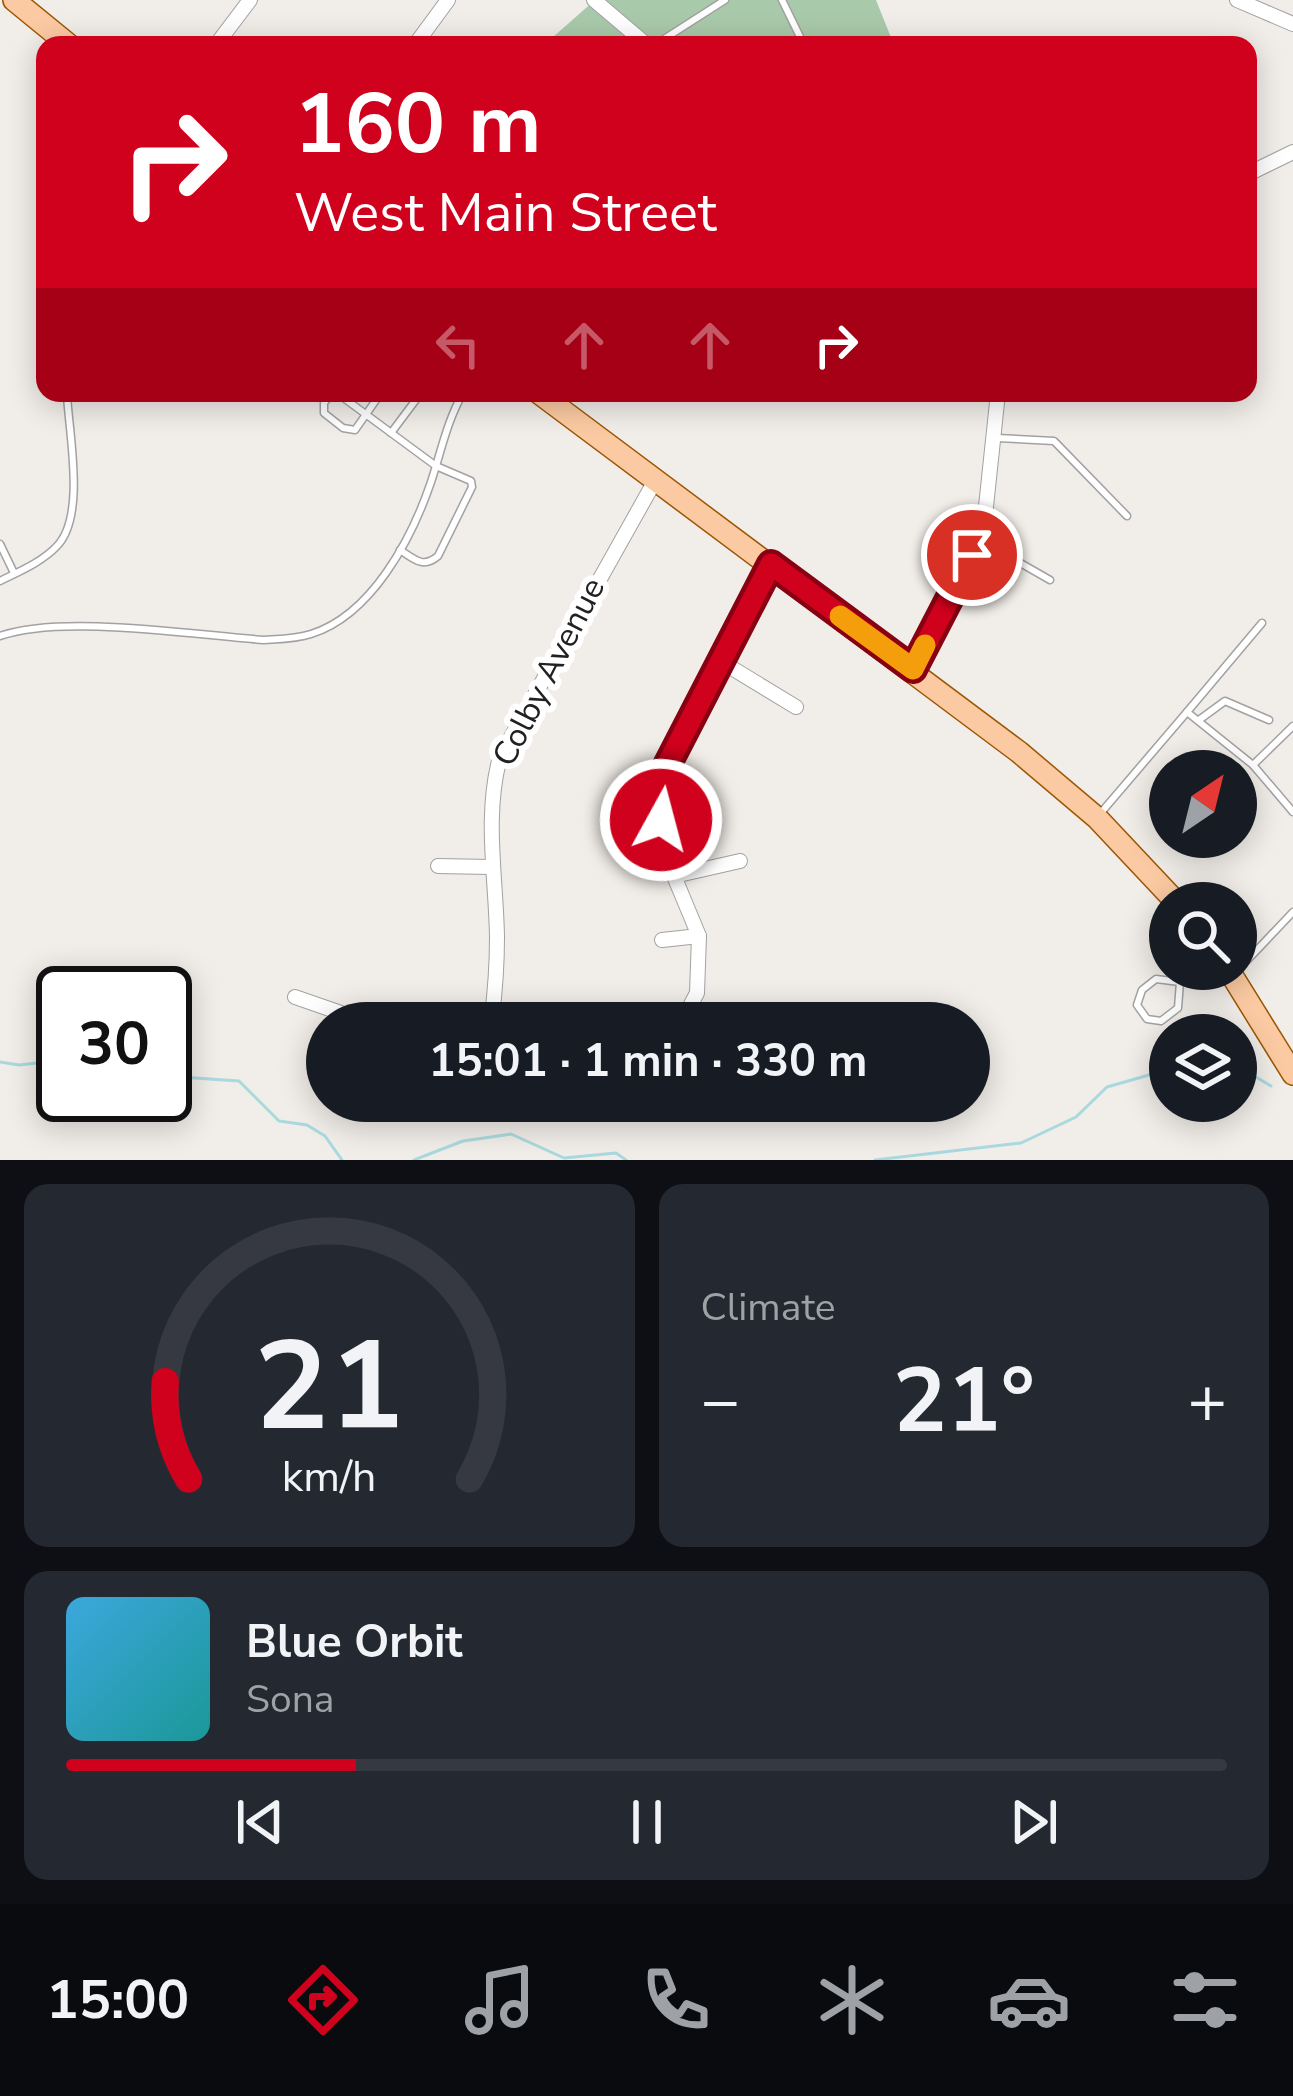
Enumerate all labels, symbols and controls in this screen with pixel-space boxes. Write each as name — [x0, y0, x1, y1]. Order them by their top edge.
text: 160 m — [294, 67, 542, 182]
icon: right — [96, 84, 252, 240]
text: West Main Street — [294, 176, 717, 250]
icon: left — [425, 312, 491, 378]
icon: ahead — [551, 312, 617, 378]
icon: ahead — [677, 312, 743, 378]
icon: right — [803, 312, 869, 378]
pin — [921, 504, 1023, 606]
icon: arrive — [939, 522, 1005, 588]
street label: Colby Avenue — [482, 570, 616, 774]
north arrow — [1149, 750, 1257, 858]
map controls — [1149, 750, 1257, 1122]
position arrow — [598, 757, 724, 883]
button: search — [1149, 882, 1257, 990]
speed limit sign: 30 — [36, 966, 192, 1122]
button: layers — [1149, 1014, 1257, 1122]
text: 15:01 · 1 min · 330 m — [428, 1031, 868, 1092]
text: Climate — [701, 1281, 836, 1334]
text: 21 — [254, 1302, 404, 1472]
text: 21° — [893, 1340, 1035, 1463]
text: − — [701, 1356, 740, 1446]
text: + — [1187, 1356, 1227, 1446]
text: km/h — [282, 1447, 377, 1505]
text: Blue Orbit — [246, 1612, 463, 1673]
text: Sona — [246, 1673, 335, 1726]
icon: previous — [227, 1789, 293, 1855]
icon: pause — [614, 1789, 680, 1855]
icon: next — [1001, 1789, 1067, 1855]
icon: directions — [281, 1958, 365, 2042]
icon: music — [458, 1958, 542, 2042]
icon: phone — [634, 1958, 718, 2042]
icon: climate — [810, 1958, 894, 2042]
icon: car — [987, 1958, 1071, 2042]
icon: filters — [1163, 1958, 1247, 2042]
text: 15:00 — [46, 1963, 189, 2037]

